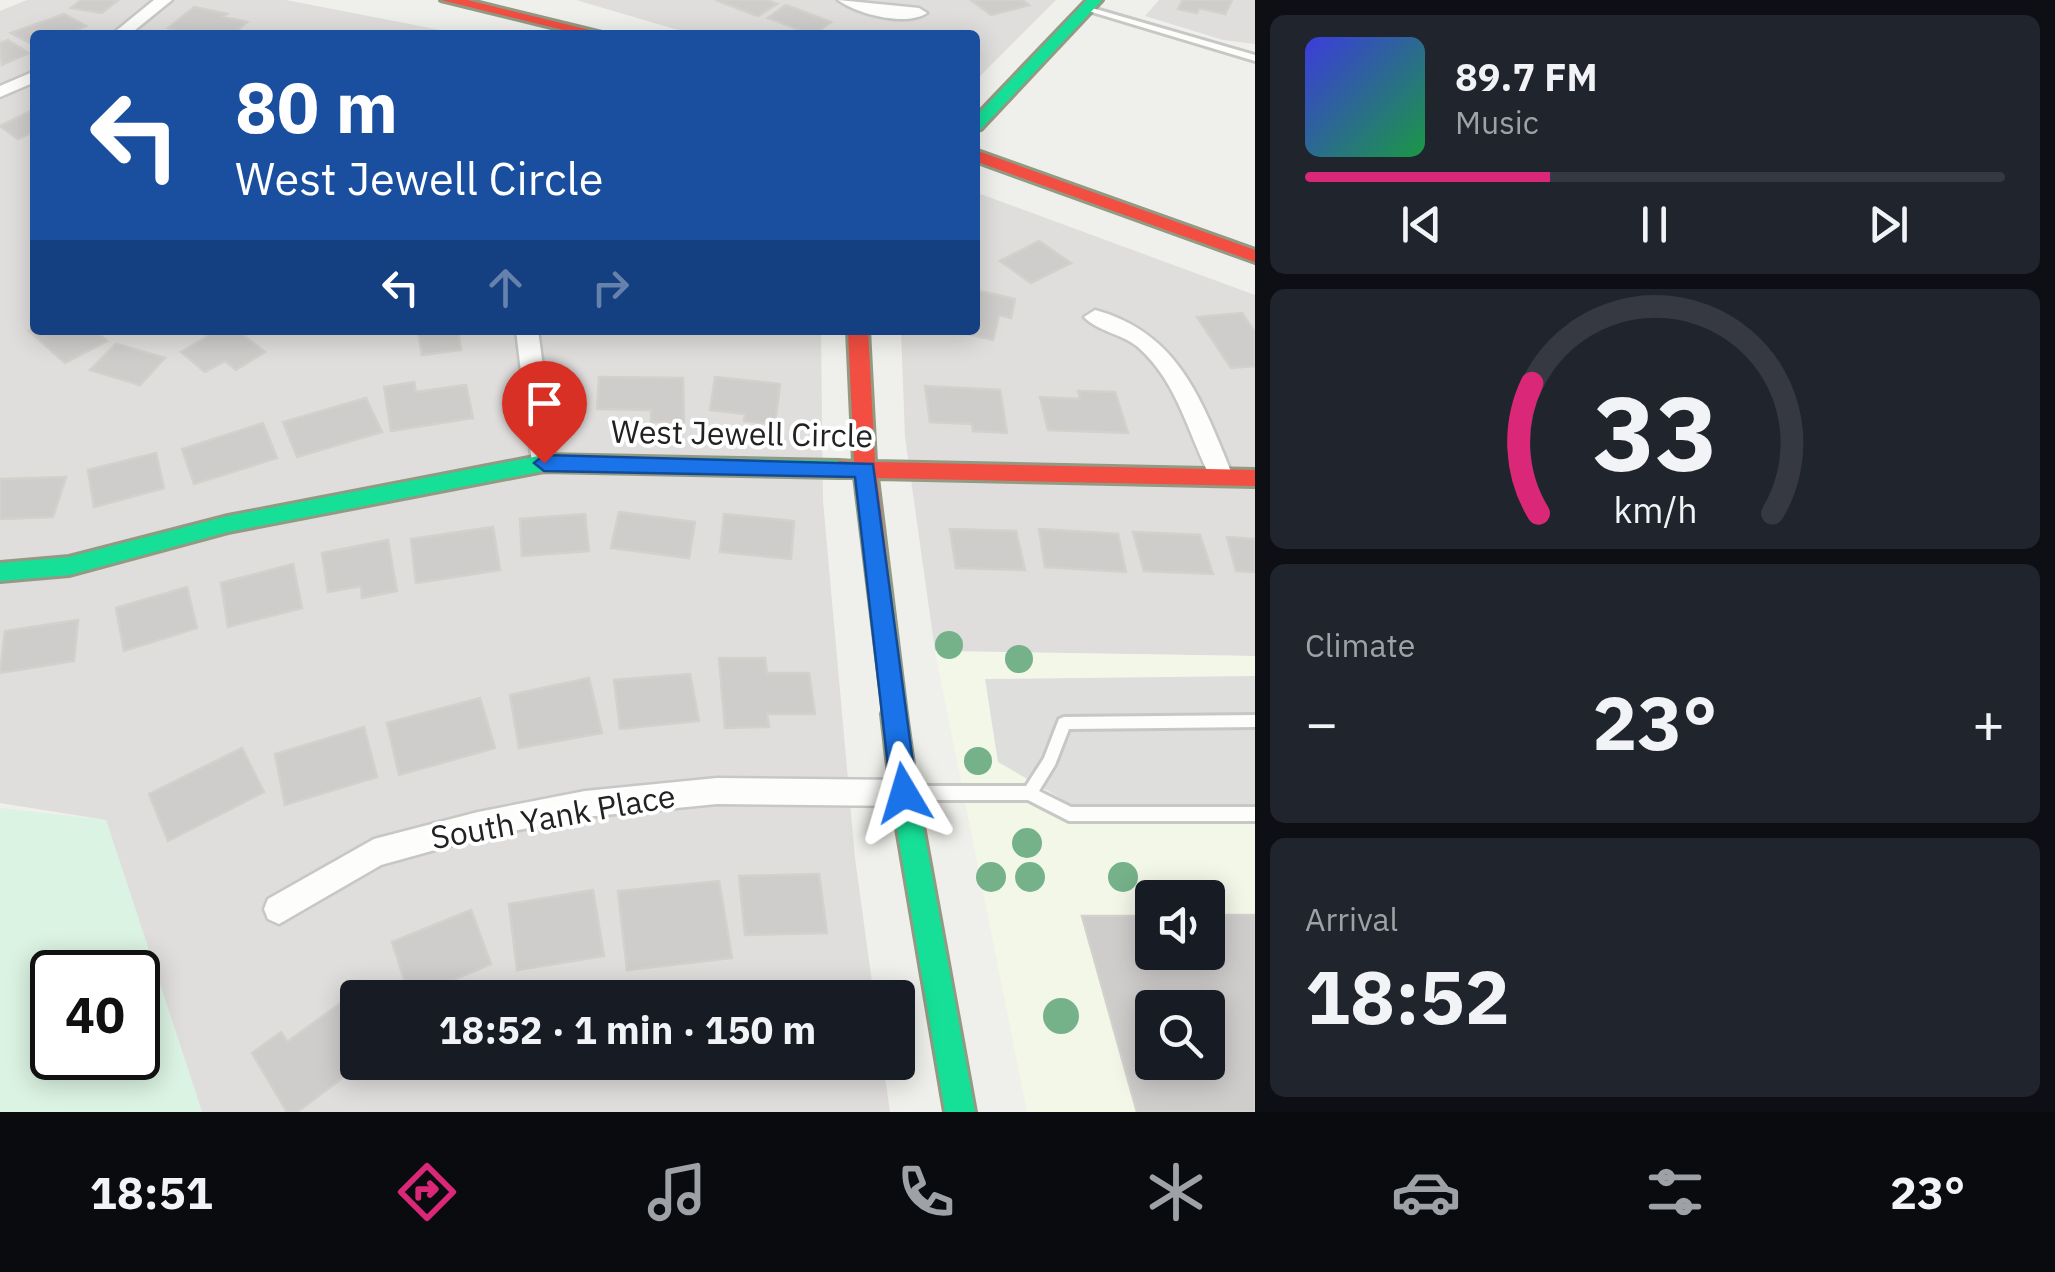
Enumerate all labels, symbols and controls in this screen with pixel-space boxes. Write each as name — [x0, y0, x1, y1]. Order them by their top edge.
text: 89.7 FM — [1455, 52, 1598, 101]
text: 80 m — [235, 61, 398, 152]
icon: left — [70, 70, 200, 200]
text: Music — [1455, 101, 1539, 143]
text: West Jewell Circle — [235, 149, 604, 207]
icon: previous — [1394, 197, 1449, 252]
icon: pause — [1627, 197, 1682, 252]
icon: next — [1861, 197, 1916, 252]
icon: left — [373, 260, 428, 315]
icon: ahead — [478, 260, 533, 315]
icon: right — [583, 260, 638, 315]
pin — [502, 361, 587, 464]
text: 33 — [1593, 364, 1717, 500]
icon: arrive — [517, 376, 572, 431]
street label: West Jewell Circle — [611, 410, 873, 456]
text: km/h — [1613, 486, 1697, 533]
text: Climate — [1305, 624, 1415, 666]
text: 23° — [1592, 673, 1718, 771]
text: − — [1305, 687, 1338, 758]
text: + — [1972, 687, 2005, 758]
position arrow — [852, 741, 956, 845]
street label: South Yank Place — [427, 774, 678, 858]
map controls — [1135, 880, 1225, 1080]
button: sound — [1135, 880, 1225, 970]
text: Arrival — [1305, 898, 1398, 940]
text: 18:52 — [1305, 947, 1510, 1045]
speed limit sign: 40 — [30, 950, 160, 1080]
button: search — [1135, 990, 1225, 1080]
text: 18:52 · 1 min · 150 m — [439, 1005, 816, 1054]
icon: directions — [392, 1157, 462, 1227]
icon: music — [642, 1157, 712, 1227]
icon: phone — [891, 1157, 961, 1227]
icon: climate — [1141, 1157, 1211, 1227]
icon: car — [1391, 1157, 1461, 1227]
icon: filters — [1640, 1157, 1710, 1227]
text: 18:51 — [90, 1163, 213, 1221]
text: 23° — [1890, 1163, 1965, 1221]

